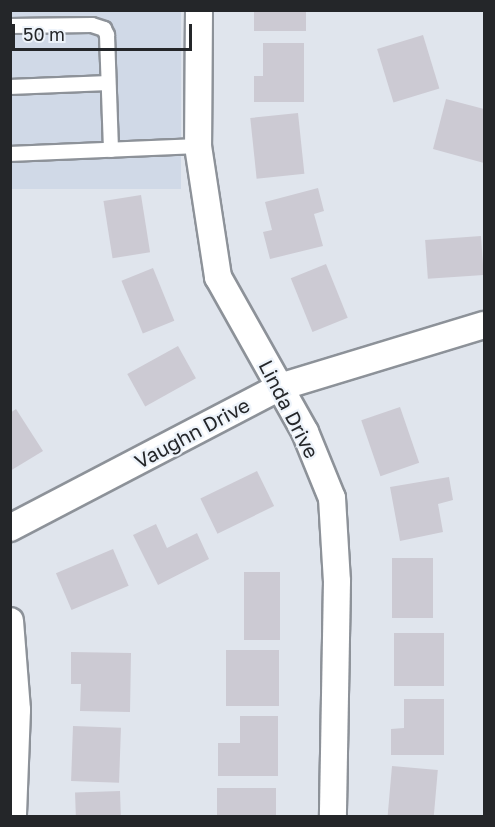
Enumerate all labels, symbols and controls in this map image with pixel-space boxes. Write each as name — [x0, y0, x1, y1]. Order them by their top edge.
scale bar — [15, 12, 195, 50]
text: 50 m — [23, 23, 65, 45]
street label: Linda Drive — [254, 356, 324, 462]
street label: Vaughn Drive — [130, 393, 254, 473]

